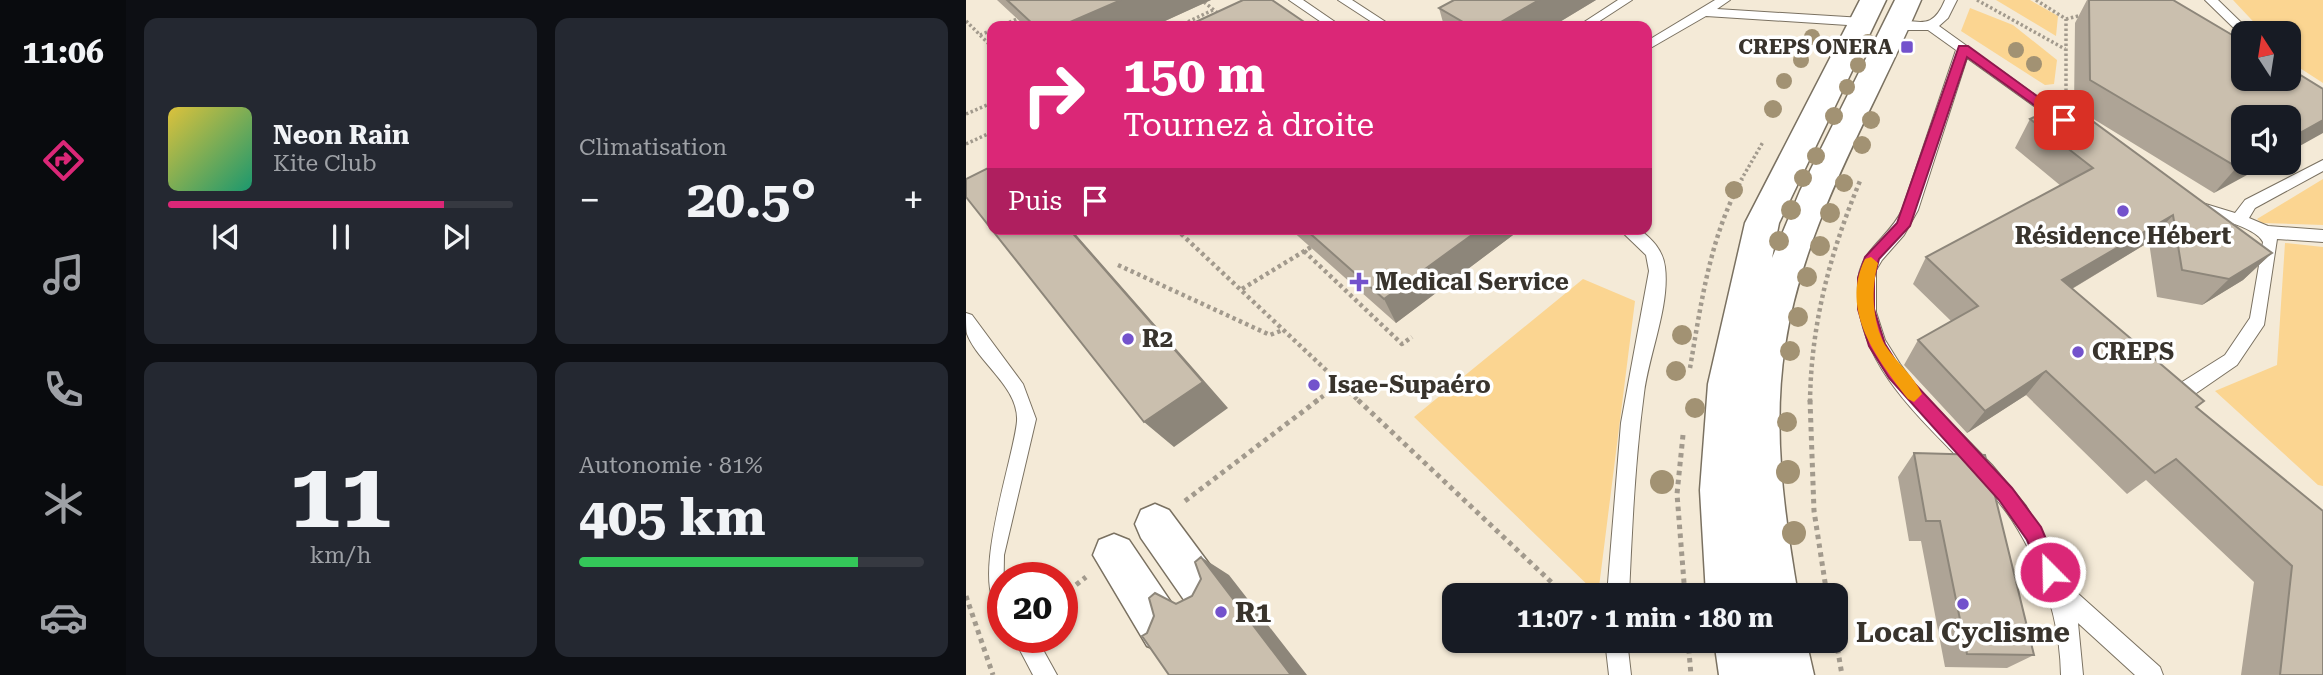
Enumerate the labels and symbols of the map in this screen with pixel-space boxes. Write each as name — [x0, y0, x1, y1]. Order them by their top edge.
north arrow — [2231, 21, 2301, 91]
place label: CREPS ONERA — [1738, 35, 1893, 59]
marker: CREPS ONERA — [1899, 39, 1915, 55]
pin — [2034, 90, 2094, 150]
marker: Résidence Hébert — [2115, 203, 2131, 219]
place label: Résidence Hébert — [2015, 222, 2232, 250]
place label: Medical Service — [1375, 268, 1569, 296]
marker: Medical Service — [1349, 272, 1369, 292]
place label: R2 — [1142, 325, 1173, 353]
marker: R2 — [1120, 331, 1136, 347]
place label: CREPS — [2092, 338, 2174, 366]
marker: CREPS — [2070, 344, 2086, 360]
place label: Isae-Supaéro — [1328, 371, 1491, 399]
marker: Isae-Supaéro — [1306, 377, 1322, 393]
position arrow — [2013, 535, 2087, 609]
speed limit sign: 20 — [987, 562, 1078, 653]
place label: R1 — [1235, 596, 1272, 629]
marker: Local Cyclisme — [1955, 596, 1971, 612]
marker: R1 — [1213, 604, 1229, 620]
place label: Local Cyclisme — [1856, 616, 2070, 649]

